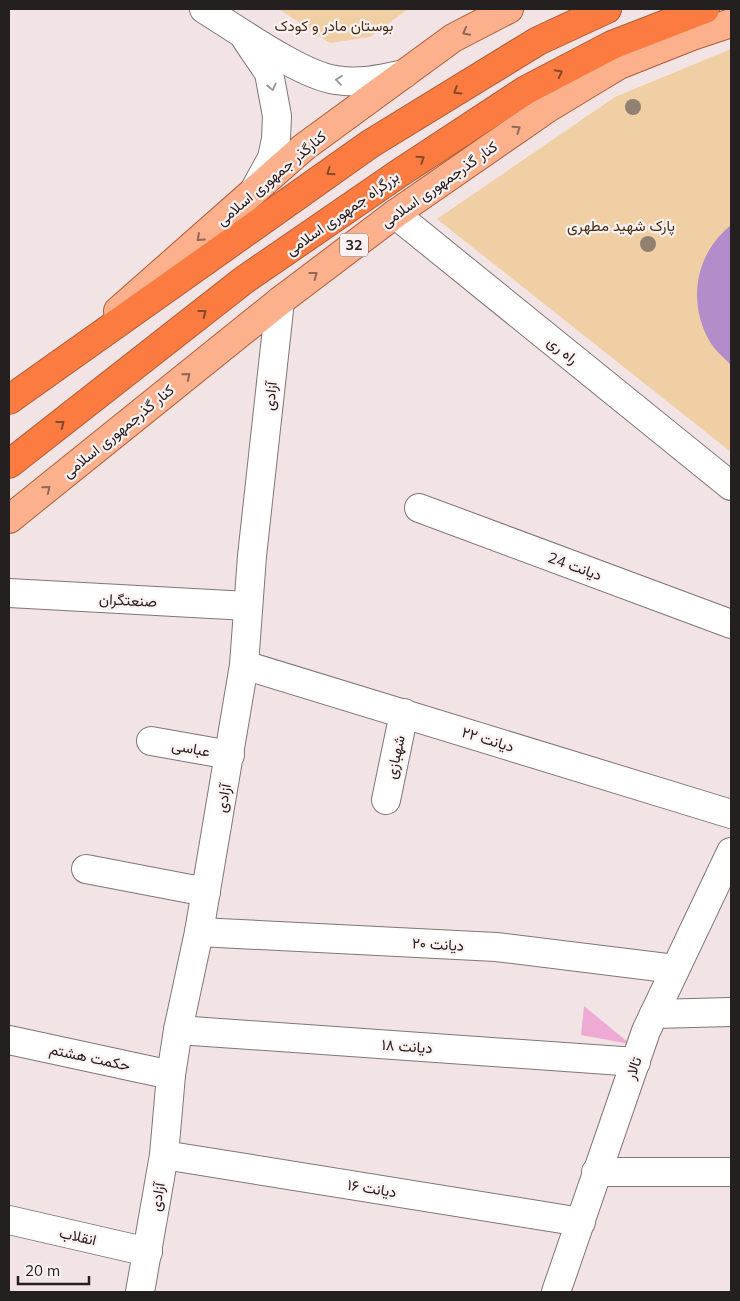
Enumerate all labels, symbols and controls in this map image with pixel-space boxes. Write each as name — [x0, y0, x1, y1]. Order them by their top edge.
park label: بوستان مادر و کودک — [275, 16, 393, 35]
one-way arrow — [462, 26, 471, 36]
one-way arrow — [554, 69, 563, 79]
one-way arrow — [335, 75, 343, 86]
one-way arrow — [266, 82, 277, 91]
one-way arrow — [453, 84, 462, 94]
street label: کنارگذر جمهوری اسلامی — [212, 126, 331, 230]
one-way arrow — [511, 126, 521, 135]
street label: کنار گذرجمهوری اسلامی — [377, 136, 502, 232]
one-way arrow — [416, 155, 425, 165]
one-way arrow — [327, 166, 336, 175]
street label: بزرگراه جمهوری اسلامی — [282, 167, 403, 260]
park label: پارک شهید مطهری — [567, 216, 675, 236]
one-way arrow — [196, 232, 205, 241]
road number: 32 — [340, 234, 368, 256]
one-way arrow — [308, 272, 318, 281]
one-way arrow — [197, 310, 206, 318]
street label: راه ری — [543, 332, 582, 369]
one-way arrow — [181, 373, 190, 381]
street label: آزادی — [259, 379, 282, 411]
street label: کنار گذرجمهوری اسلامی — [58, 380, 179, 483]
one-way arrow — [55, 421, 64, 429]
one-way arrow — [41, 486, 50, 494]
street label: دیانت 24 — [545, 548, 605, 584]
street label: صنعتگران — [99, 589, 157, 611]
street label: دیانت ۲۲ — [460, 722, 516, 756]
street label: شهبازی — [381, 733, 410, 781]
street label: عباسی — [170, 735, 212, 762]
street label: آزادی — [211, 781, 236, 814]
street label: دیانت ۲۰ — [411, 933, 465, 955]
street label: دیانت ۱۸ — [381, 1035, 433, 1057]
street label: حکمت هشتم — [48, 1039, 132, 1076]
street label: تالار — [620, 1054, 646, 1083]
street label: دیانت ۱۶ — [346, 1175, 398, 1201]
street label: آزادی — [145, 1180, 170, 1213]
street label: انقلاب — [58, 1223, 98, 1249]
scale bar — [18, 1254, 89, 1286]
text: 20 m — [25, 1261, 60, 1280]

